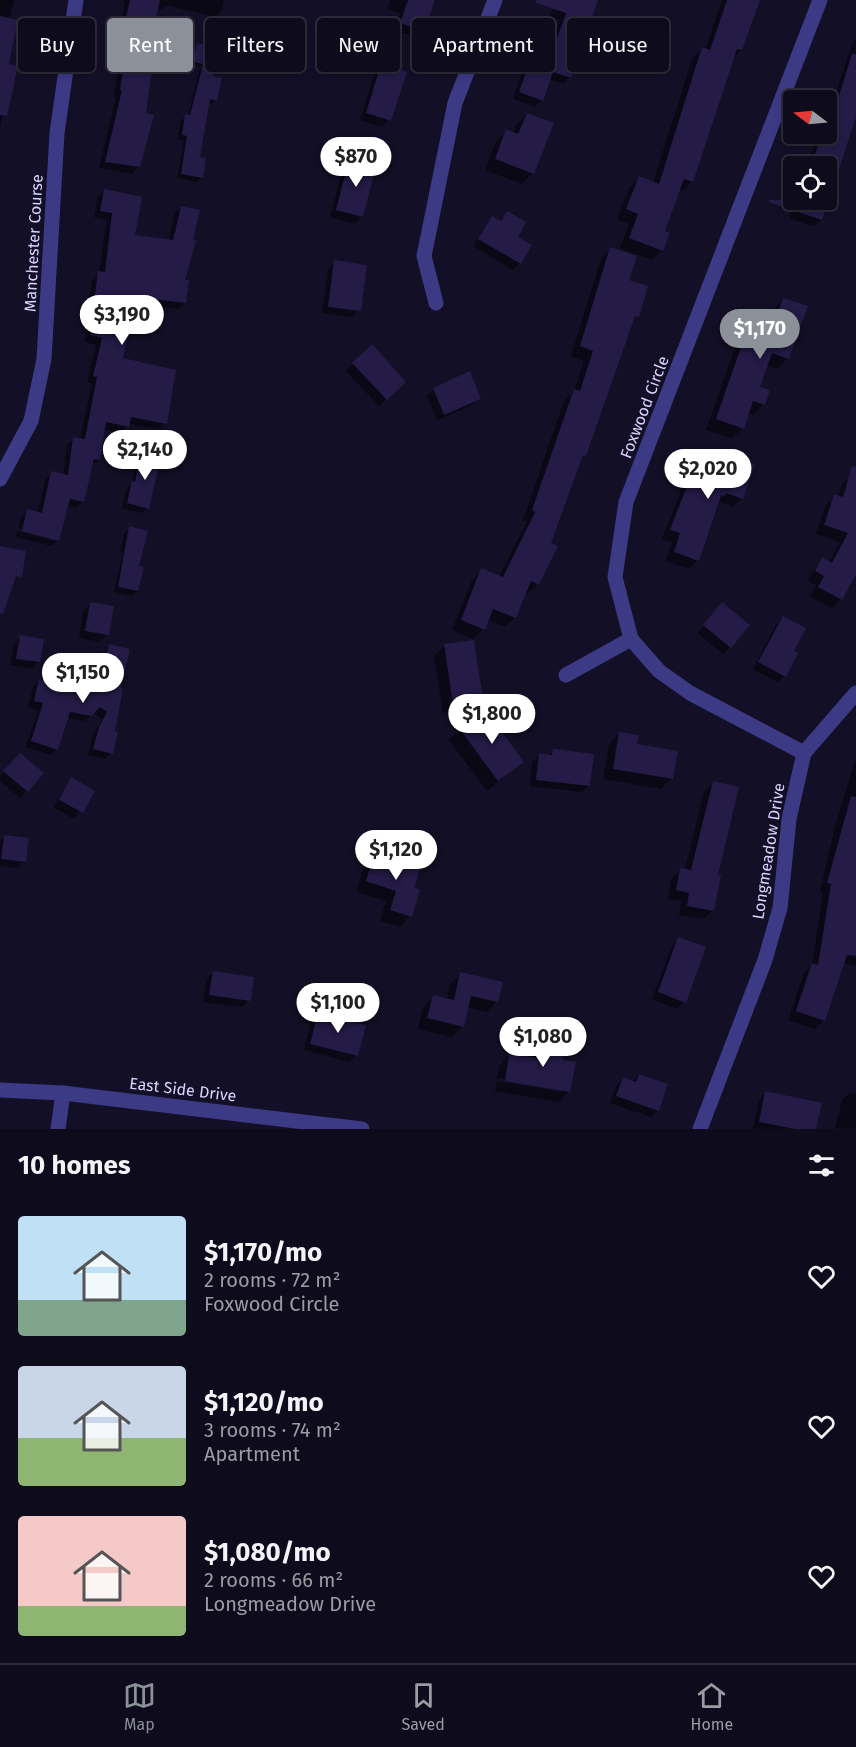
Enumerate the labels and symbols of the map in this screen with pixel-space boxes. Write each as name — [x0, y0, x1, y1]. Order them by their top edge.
north arrow — [783, 90, 837, 144]
pin: $870 — [320, 137, 392, 188]
street label: Manchester Course — [20, 174, 47, 312]
pin: $3,190 — [73, 295, 171, 346]
pin: $1,170 — [711, 309, 809, 360]
street label: Foxwood Circle — [616, 353, 673, 461]
pin: $2,140 — [96, 430, 194, 481]
pin: $2,020 — [659, 449, 757, 500]
pin: $1,150 — [34, 653, 132, 704]
pin: $1,800 — [443, 694, 541, 745]
street label: Longmeadow Drive — [748, 782, 789, 921]
pin: $1,120 — [347, 830, 445, 881]
pin: $1,100 — [289, 983, 387, 1034]
pin: $1,080 — [494, 1017, 592, 1068]
street label: East Side Drive — [128, 1074, 238, 1105]

